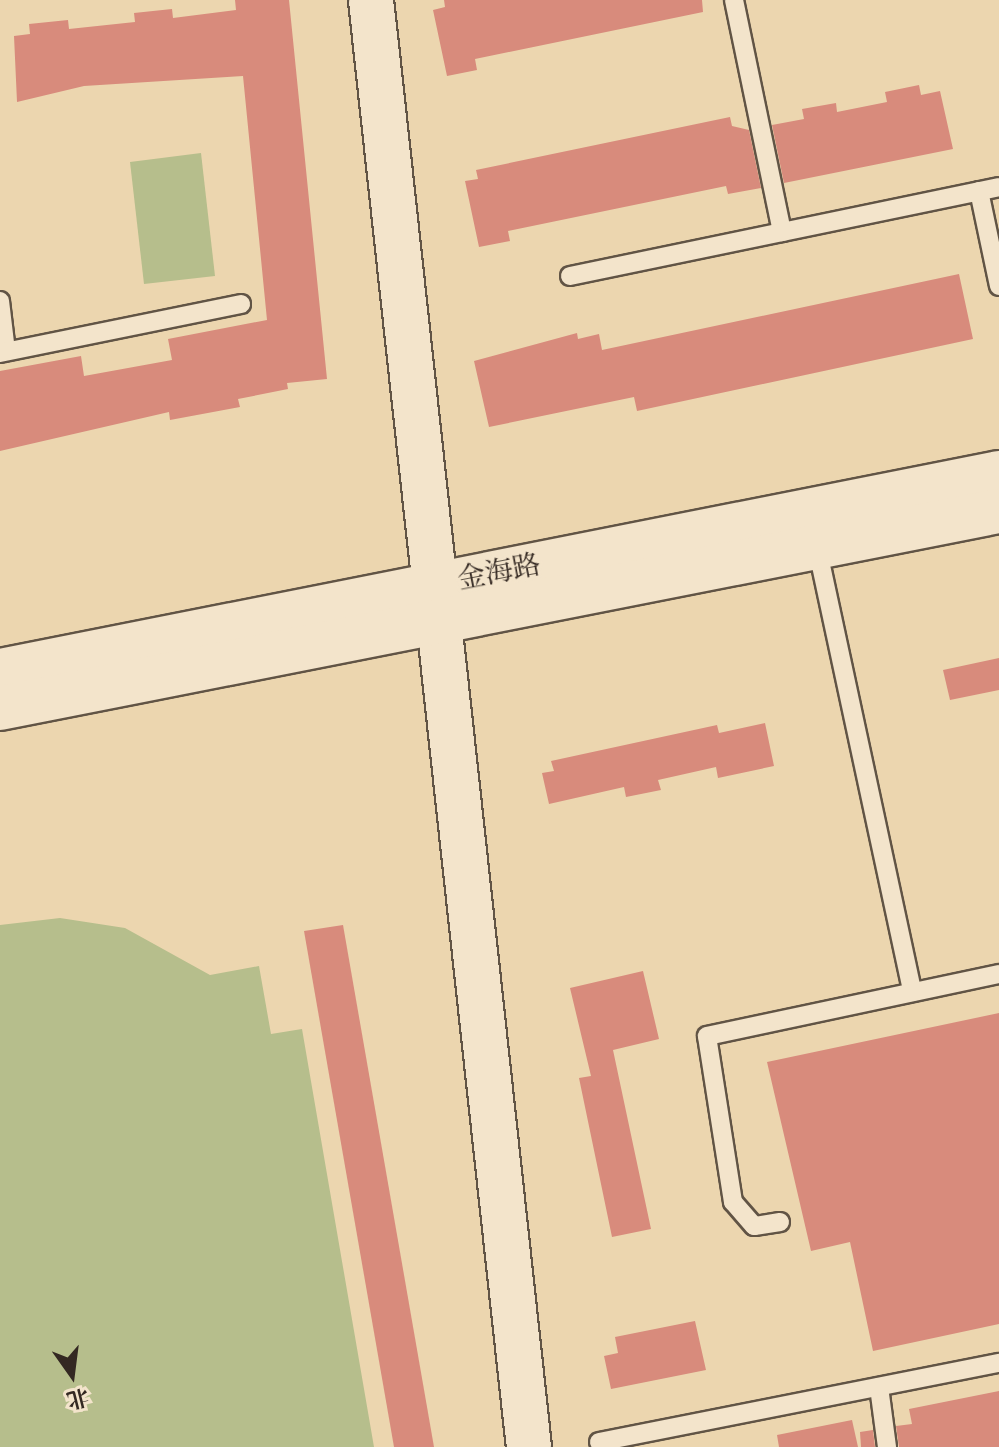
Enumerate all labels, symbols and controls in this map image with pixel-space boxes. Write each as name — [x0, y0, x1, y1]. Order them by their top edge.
street label: 金海路 — [455, 547, 543, 597]
north arrow — [32, 1335, 112, 1415]
text: 北 — [64, 1381, 92, 1416]

